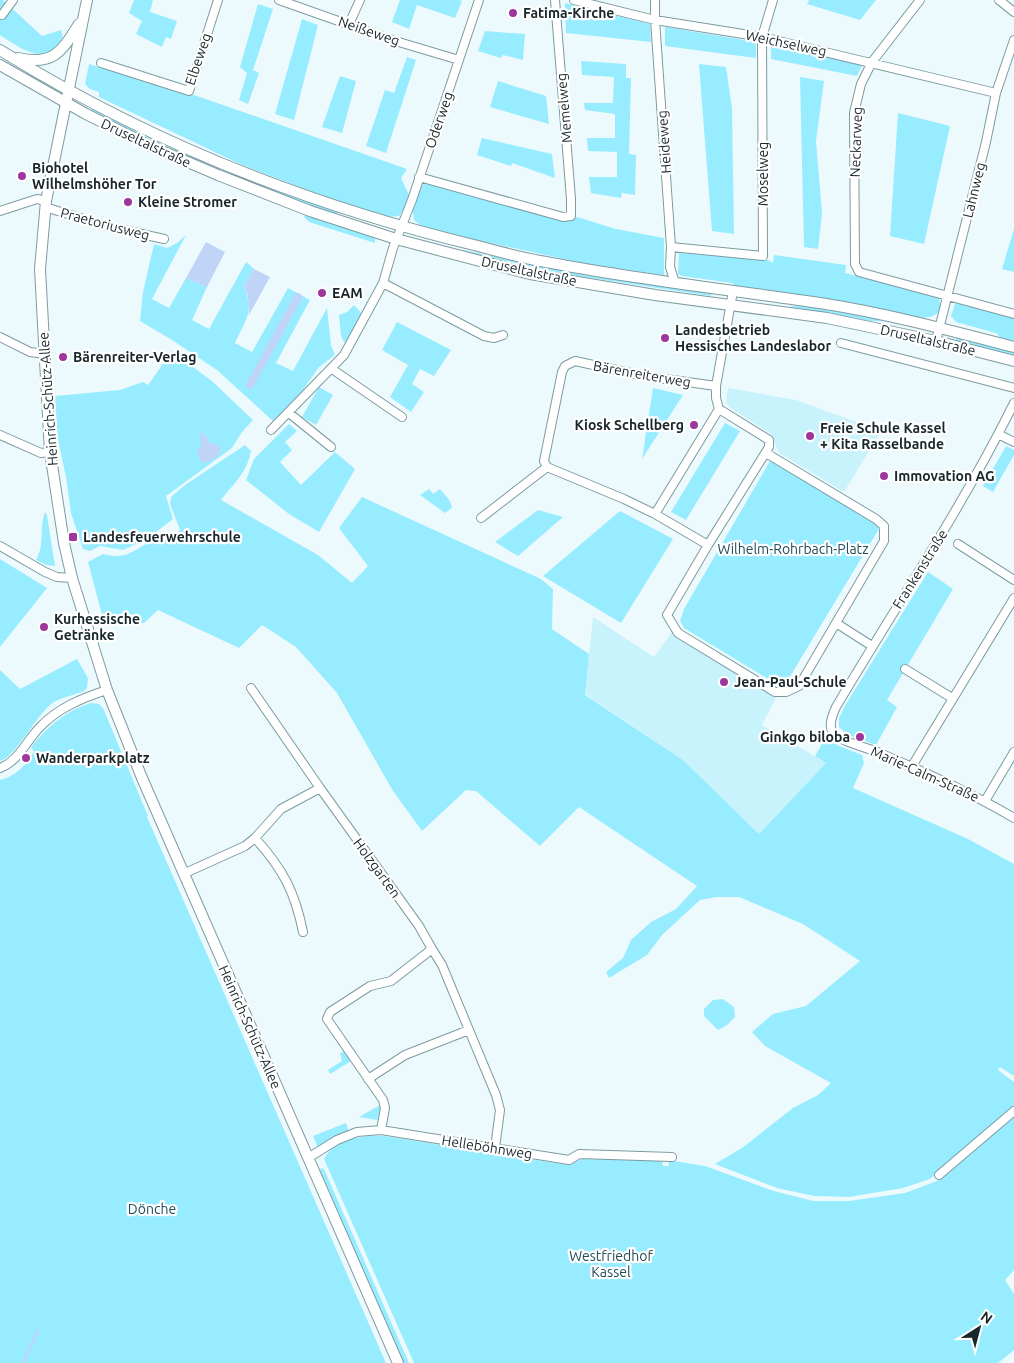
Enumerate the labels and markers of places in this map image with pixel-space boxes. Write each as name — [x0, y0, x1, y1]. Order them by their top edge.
place label: Fatima-Kirche — [523, 5, 614, 21]
marker: Fatima-Kirche — [507, 7, 519, 19]
place label: Biohotel Wilhelmshöher Tor — [32, 160, 157, 192]
marker: Biohotel Wilhelmshöher Tor — [16, 170, 28, 182]
place label: Kleine Stromer — [138, 194, 237, 210]
marker: Kleine Stromer — [122, 196, 134, 208]
place label: EAM — [332, 285, 363, 301]
marker: EAM — [316, 287, 328, 299]
place label: Landesbetrieb Hessisches Landeslabor — [675, 322, 831, 354]
marker: Landesbetrieb Hessisches Landeslabor — [659, 332, 671, 344]
place label: Bärenreiter-Verlag — [73, 349, 196, 365]
marker: Bärenreiter-Verlag — [57, 351, 69, 363]
place label: Kiosk Schellberg — [575, 417, 684, 433]
marker: Kiosk Schellberg — [688, 419, 700, 431]
place label: Freie Schule Kassel + Kita Rasselbande — [820, 420, 946, 452]
marker: Freie Schule Kassel + Kita Rasselbande — [804, 430, 816, 442]
place label: Immovation AG — [894, 468, 995, 484]
marker: Immovation AG — [878, 470, 890, 482]
place label: Landesfeuerwehrschule — [83, 529, 241, 545]
marker: Landesfeuerwehrschule — [67, 531, 79, 543]
place label: Kurhessische Getränke — [54, 611, 140, 643]
marker: Kurhessische Getränke — [38, 621, 50, 633]
place label: Jean-Paul-Schule — [734, 674, 846, 690]
marker: Jean-Paul-Schule — [718, 676, 730, 688]
place label: Ginkgo biloba — [760, 729, 850, 745]
marker: Ginkgo biloba — [854, 731, 866, 743]
place label: Wanderparkplatz — [36, 750, 150, 766]
marker: Wanderparkplatz — [20, 752, 32, 764]

